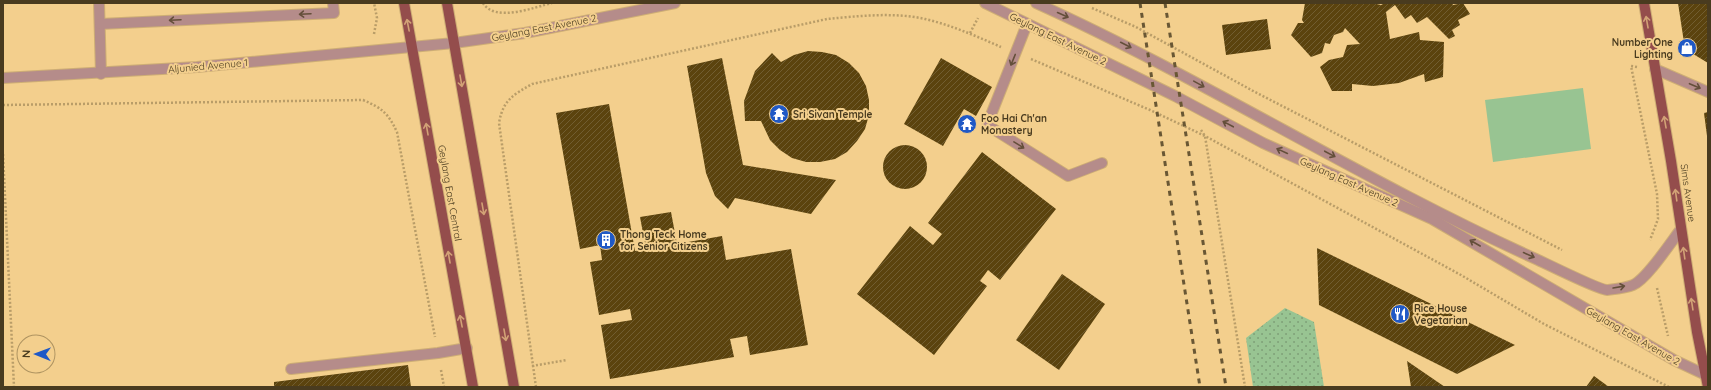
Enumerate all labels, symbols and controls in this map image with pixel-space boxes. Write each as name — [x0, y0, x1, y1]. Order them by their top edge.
one-way arrow — [299, 10, 312, 18]
street label: Geylang East Avenue 2 — [1007, 10, 1109, 68]
street label: Geylang East Avenue 2 — [491, 11, 598, 45]
one-way arrow — [1057, 12, 1069, 20]
one-way arrow — [169, 16, 182, 24]
one-way arrow — [1643, 16, 1651, 29]
one-way arrow — [403, 19, 411, 32]
place label: Number One Lighting — [1612, 36, 1673, 61]
shop icon: Number One Lighting — [1676, 37, 1698, 59]
one-way arrow — [1119, 42, 1131, 50]
one-way arrow — [1009, 54, 1016, 66]
street label: Aljunied Avenue 1 — [168, 56, 248, 76]
one-way arrow — [457, 74, 465, 87]
one-way arrow — [1193, 81, 1205, 89]
one-way arrow — [1688, 83, 1700, 90]
temple icon: Sri Sivan Temple — [768, 103, 790, 125]
place label: Sri Sivan Temple — [793, 108, 872, 121]
place label: Foo Hai Ch'an Monastery — [981, 112, 1047, 137]
temple icon: Foo Hai Ch'an Monastery — [956, 113, 978, 135]
one-way arrow — [1660, 116, 1668, 129]
one-way arrow — [1222, 120, 1234, 127]
one-way arrow — [422, 123, 430, 136]
one-way arrow — [1014, 141, 1025, 150]
street label: Geylang East Central — [435, 144, 465, 242]
one-way arrow — [1276, 147, 1288, 154]
one-way arrow — [1324, 151, 1336, 159]
street label: Geylang East Avenue 2 — [1298, 154, 1401, 210]
street label: Sims Avenue — [1677, 163, 1699, 223]
one-way arrow — [1672, 189, 1680, 202]
one-way arrow — [479, 202, 487, 215]
place label: Thong Teck Home for Senior Citizens — [620, 228, 708, 253]
building icon: Thong Teck Home for Senior Citizens — [595, 229, 617, 251]
one-way arrow — [1469, 239, 1481, 247]
one-way arrow — [1680, 246, 1688, 259]
one-way arrow — [445, 251, 453, 264]
one-way arrow — [1522, 252, 1534, 260]
one-way arrow — [1613, 283, 1626, 291]
one-way arrow — [1688, 298, 1696, 311]
place label: Rice House Vegetarian — [1414, 302, 1468, 327]
restaurant icon: Rice House Vegetarian — [1389, 303, 1411, 325]
street label: Geylang East Avenue 2 — [1584, 304, 1683, 368]
one-way arrow — [457, 315, 465, 328]
one-way arrow — [502, 328, 510, 341]
north arrow — [16, 334, 56, 374]
text: N — [19, 350, 33, 358]

